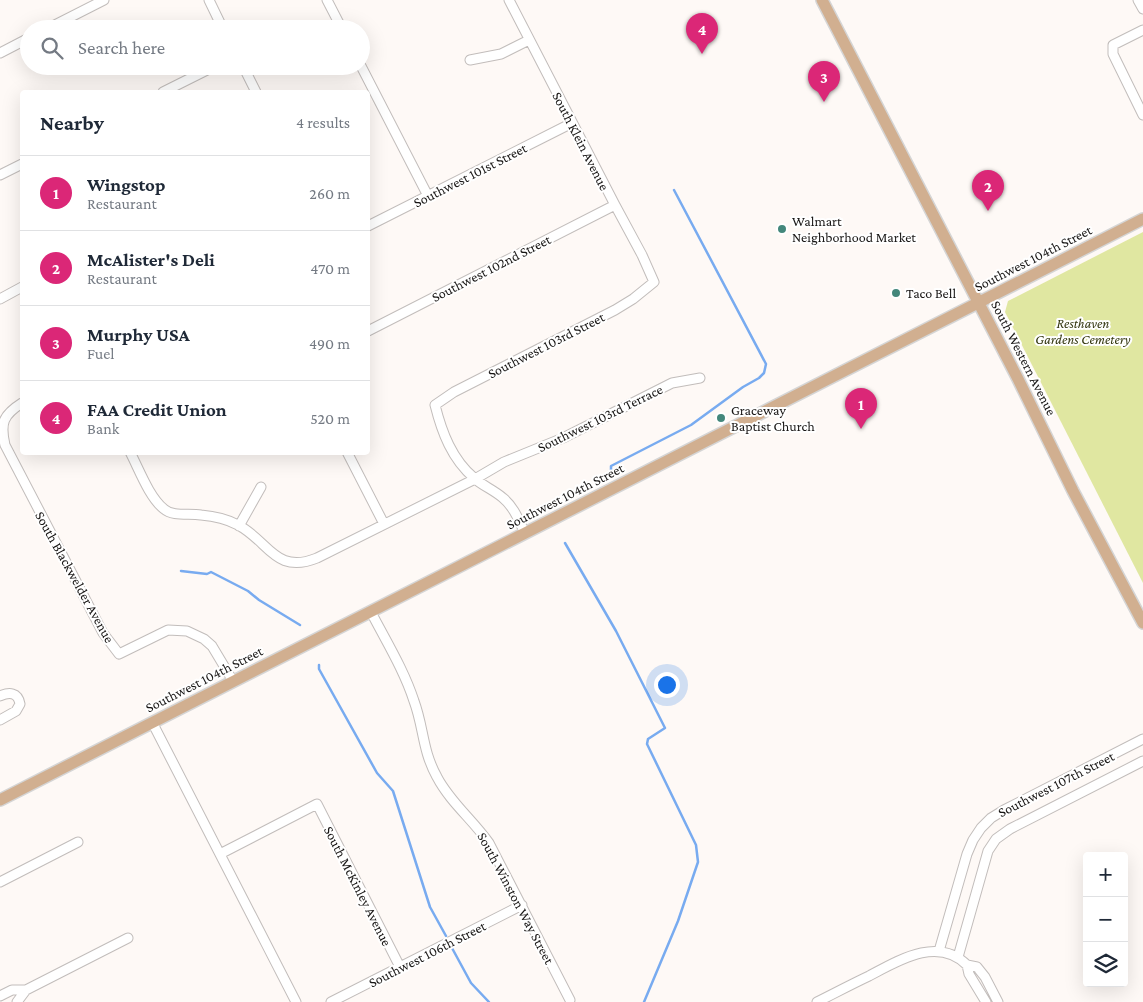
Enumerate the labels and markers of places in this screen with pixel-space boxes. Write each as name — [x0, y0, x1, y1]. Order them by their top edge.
pin: 4 — [686, 13, 718, 54]
pin: 3 — [808, 61, 840, 102]
pin: 2 — [972, 170, 1004, 211]
place label: Walmart Neighborhood Market — [792, 213, 916, 245]
marker: Walmart Neighborhood Market — [776, 223, 788, 235]
place label: Taco Bell — [906, 285, 956, 301]
marker: Taco Bell — [890, 287, 902, 299]
pin: 1 — [845, 388, 877, 429]
place label: Graceway Baptist Church — [731, 402, 815, 434]
marker: Graceway Baptist Church — [715, 412, 727, 424]

